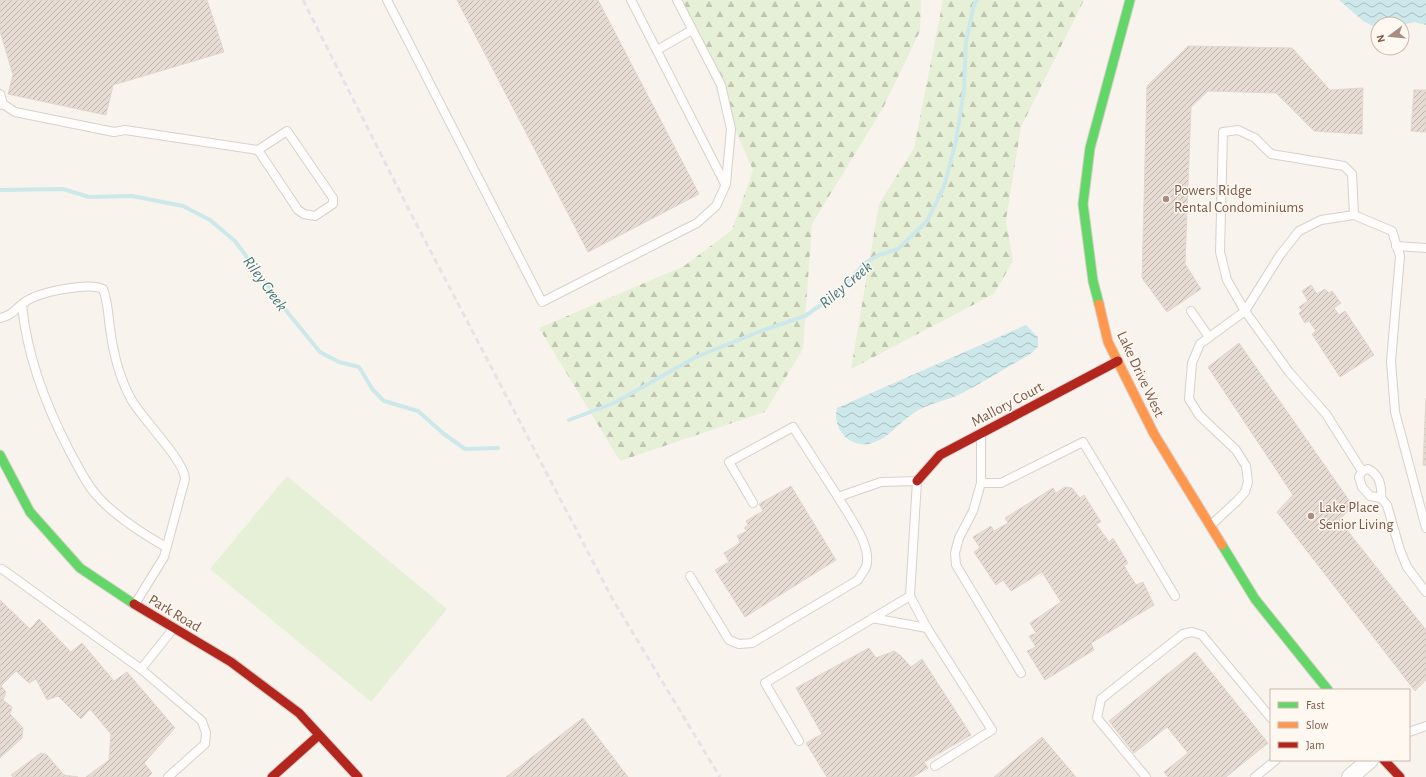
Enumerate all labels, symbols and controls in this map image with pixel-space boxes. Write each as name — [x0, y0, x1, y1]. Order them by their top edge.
north arrow — [1370, 16, 1410, 56]
text: N — [1375, 33, 1387, 44]
place label: Powers Ridge Rental Condominiums — [1174, 183, 1304, 215]
marker: Powers Ridge Rental Condominiums — [1161, 194, 1171, 204]
water label: Riley Creek — [240, 253, 290, 314]
water label: Riley Creek — [816, 258, 875, 311]
street label: Lake Drive West — [1114, 329, 1167, 420]
street label: Mallory Court — [969, 379, 1046, 430]
place label: Lake Place Senior Living — [1319, 500, 1394, 532]
marker: Lake Place Senior Living — [1306, 511, 1316, 521]
street label: Park Road — [146, 592, 204, 635]
legend — [1270, 689, 1410, 761]
text: Fast — [1306, 699, 1325, 711]
text: Slow — [1306, 719, 1328, 731]
text: Jam — [1306, 739, 1325, 751]

